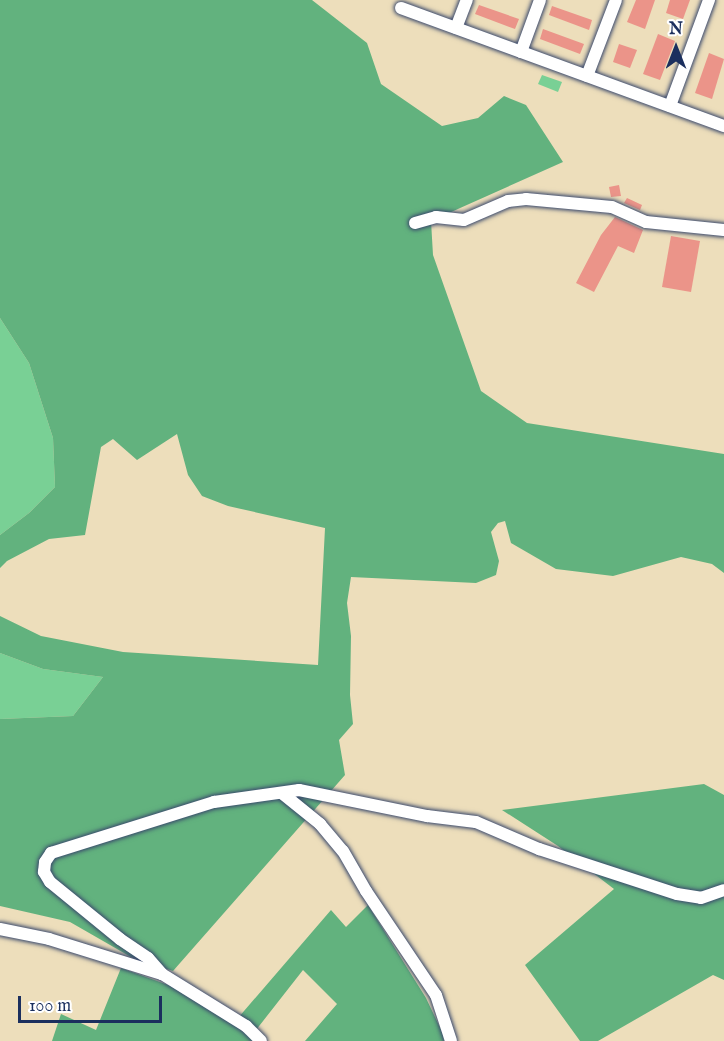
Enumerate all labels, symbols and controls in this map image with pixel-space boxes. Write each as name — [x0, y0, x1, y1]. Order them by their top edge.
north arrow — [646, 18, 706, 78]
text: N — [669, 20, 683, 40]
scale bar — [21, 984, 165, 1022]
text: 100 m — [29, 995, 71, 1018]

